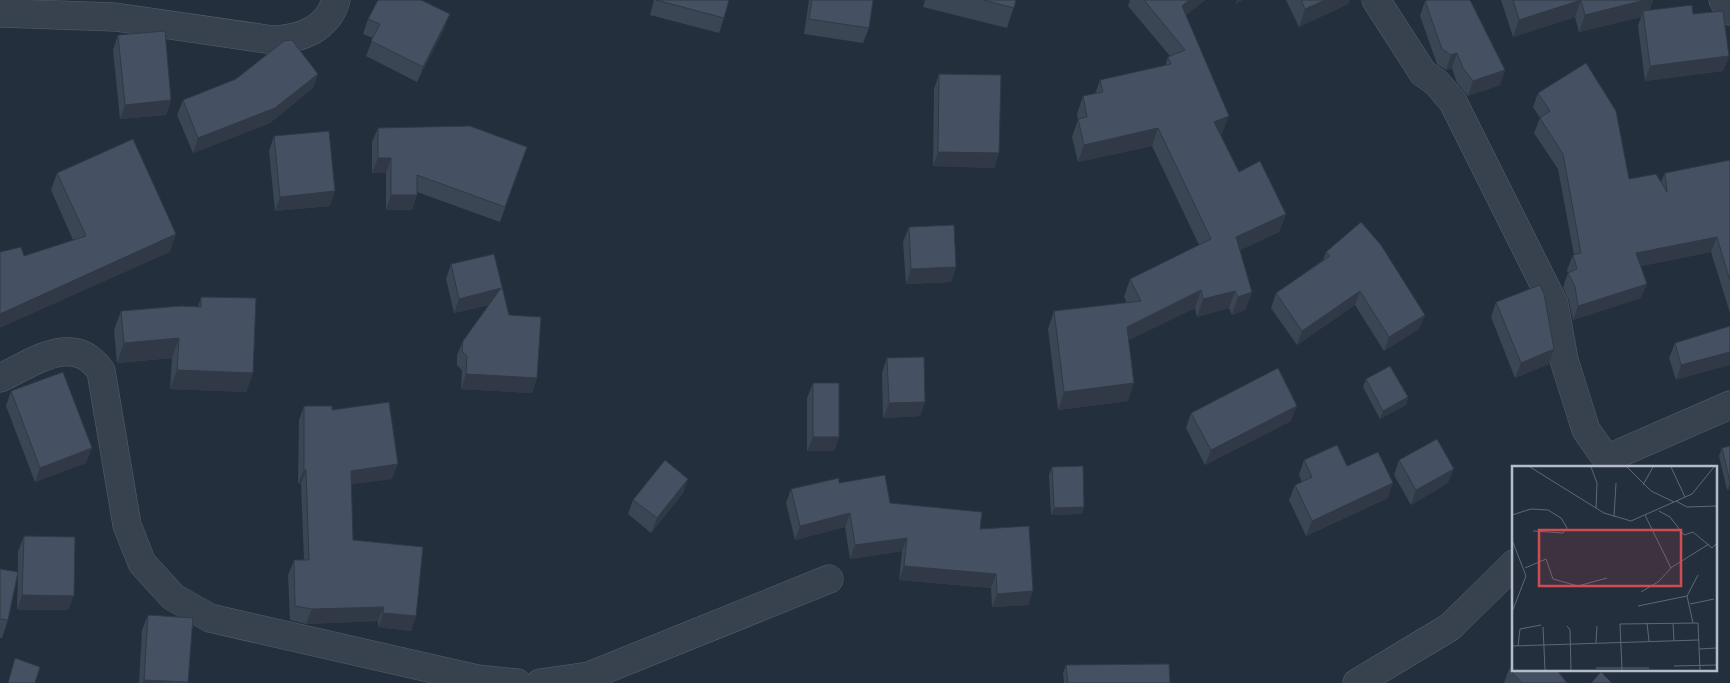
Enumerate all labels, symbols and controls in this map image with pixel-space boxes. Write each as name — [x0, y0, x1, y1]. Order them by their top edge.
inset map — [1512, 466, 1718, 670]

